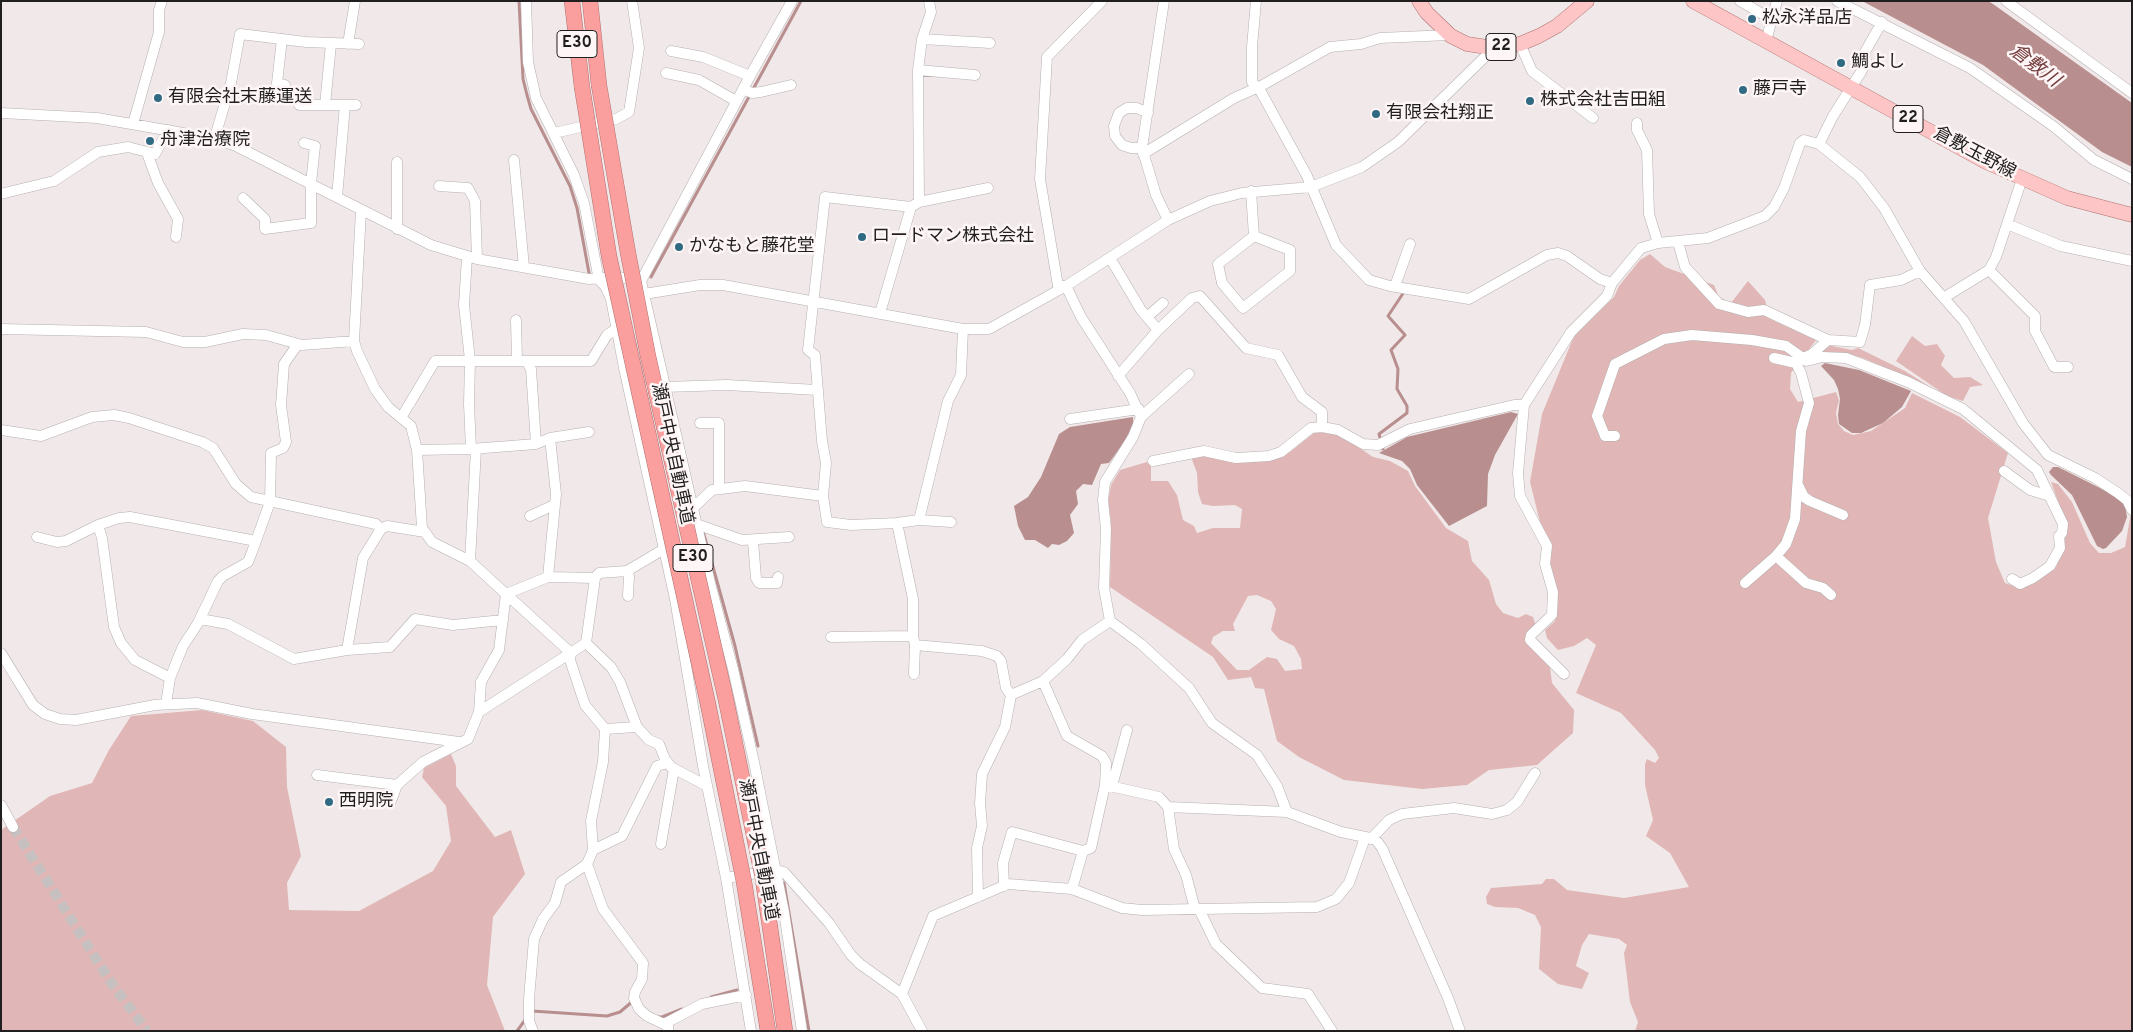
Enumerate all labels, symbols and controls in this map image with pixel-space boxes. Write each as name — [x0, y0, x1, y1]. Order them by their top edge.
place label: 松永洋品店 — [1762, 8, 1852, 30]
marker: 松永洋品店 — [1746, 13, 1758, 25]
road number: E30 — [557, 31, 597, 58]
road number: 22 — [1486, 34, 1516, 61]
water label: 倉敷川 — [2004, 41, 2064, 93]
place label: 鯛よし — [1851, 52, 1905, 74]
marker: 鯛よし — [1835, 57, 1847, 69]
place label: 藤戸寺 — [1753, 79, 1807, 101]
marker: 藤戸寺 — [1737, 84, 1749, 96]
place label: 有限会社末藤運送 — [168, 87, 312, 109]
place label: 株式会社吉田組 — [1540, 90, 1666, 112]
marker: 有限会社末藤運送 — [152, 92, 164, 104]
marker: 株式会社吉田組 — [1524, 95, 1536, 107]
place label: 有限会社翔正 — [1386, 103, 1494, 125]
road number: 22 — [1893, 106, 1923, 132]
marker: 有限会社翔正 — [1370, 108, 1382, 120]
street label: 倉敷玉野線 — [1929, 123, 2019, 185]
place label: 舟津治療院 — [160, 130, 250, 152]
marker: 舟津治療院 — [144, 135, 156, 147]
place label: ロードマン株式会社 — [872, 226, 1034, 248]
marker: ロードマン株式会社 — [856, 231, 868, 243]
place label: かなもと藤花堂 — [689, 236, 815, 258]
marker: かなもと藤花堂 — [673, 241, 685, 253]
street label: 瀬戸中央自動車道 — [645, 381, 697, 527]
road number: E30 — [673, 544, 713, 572]
street label: 瀬戸中央自動車道 — [733, 777, 781, 923]
place label: 西明院 — [339, 791, 393, 813]
marker: 西明院 — [323, 796, 335, 808]

